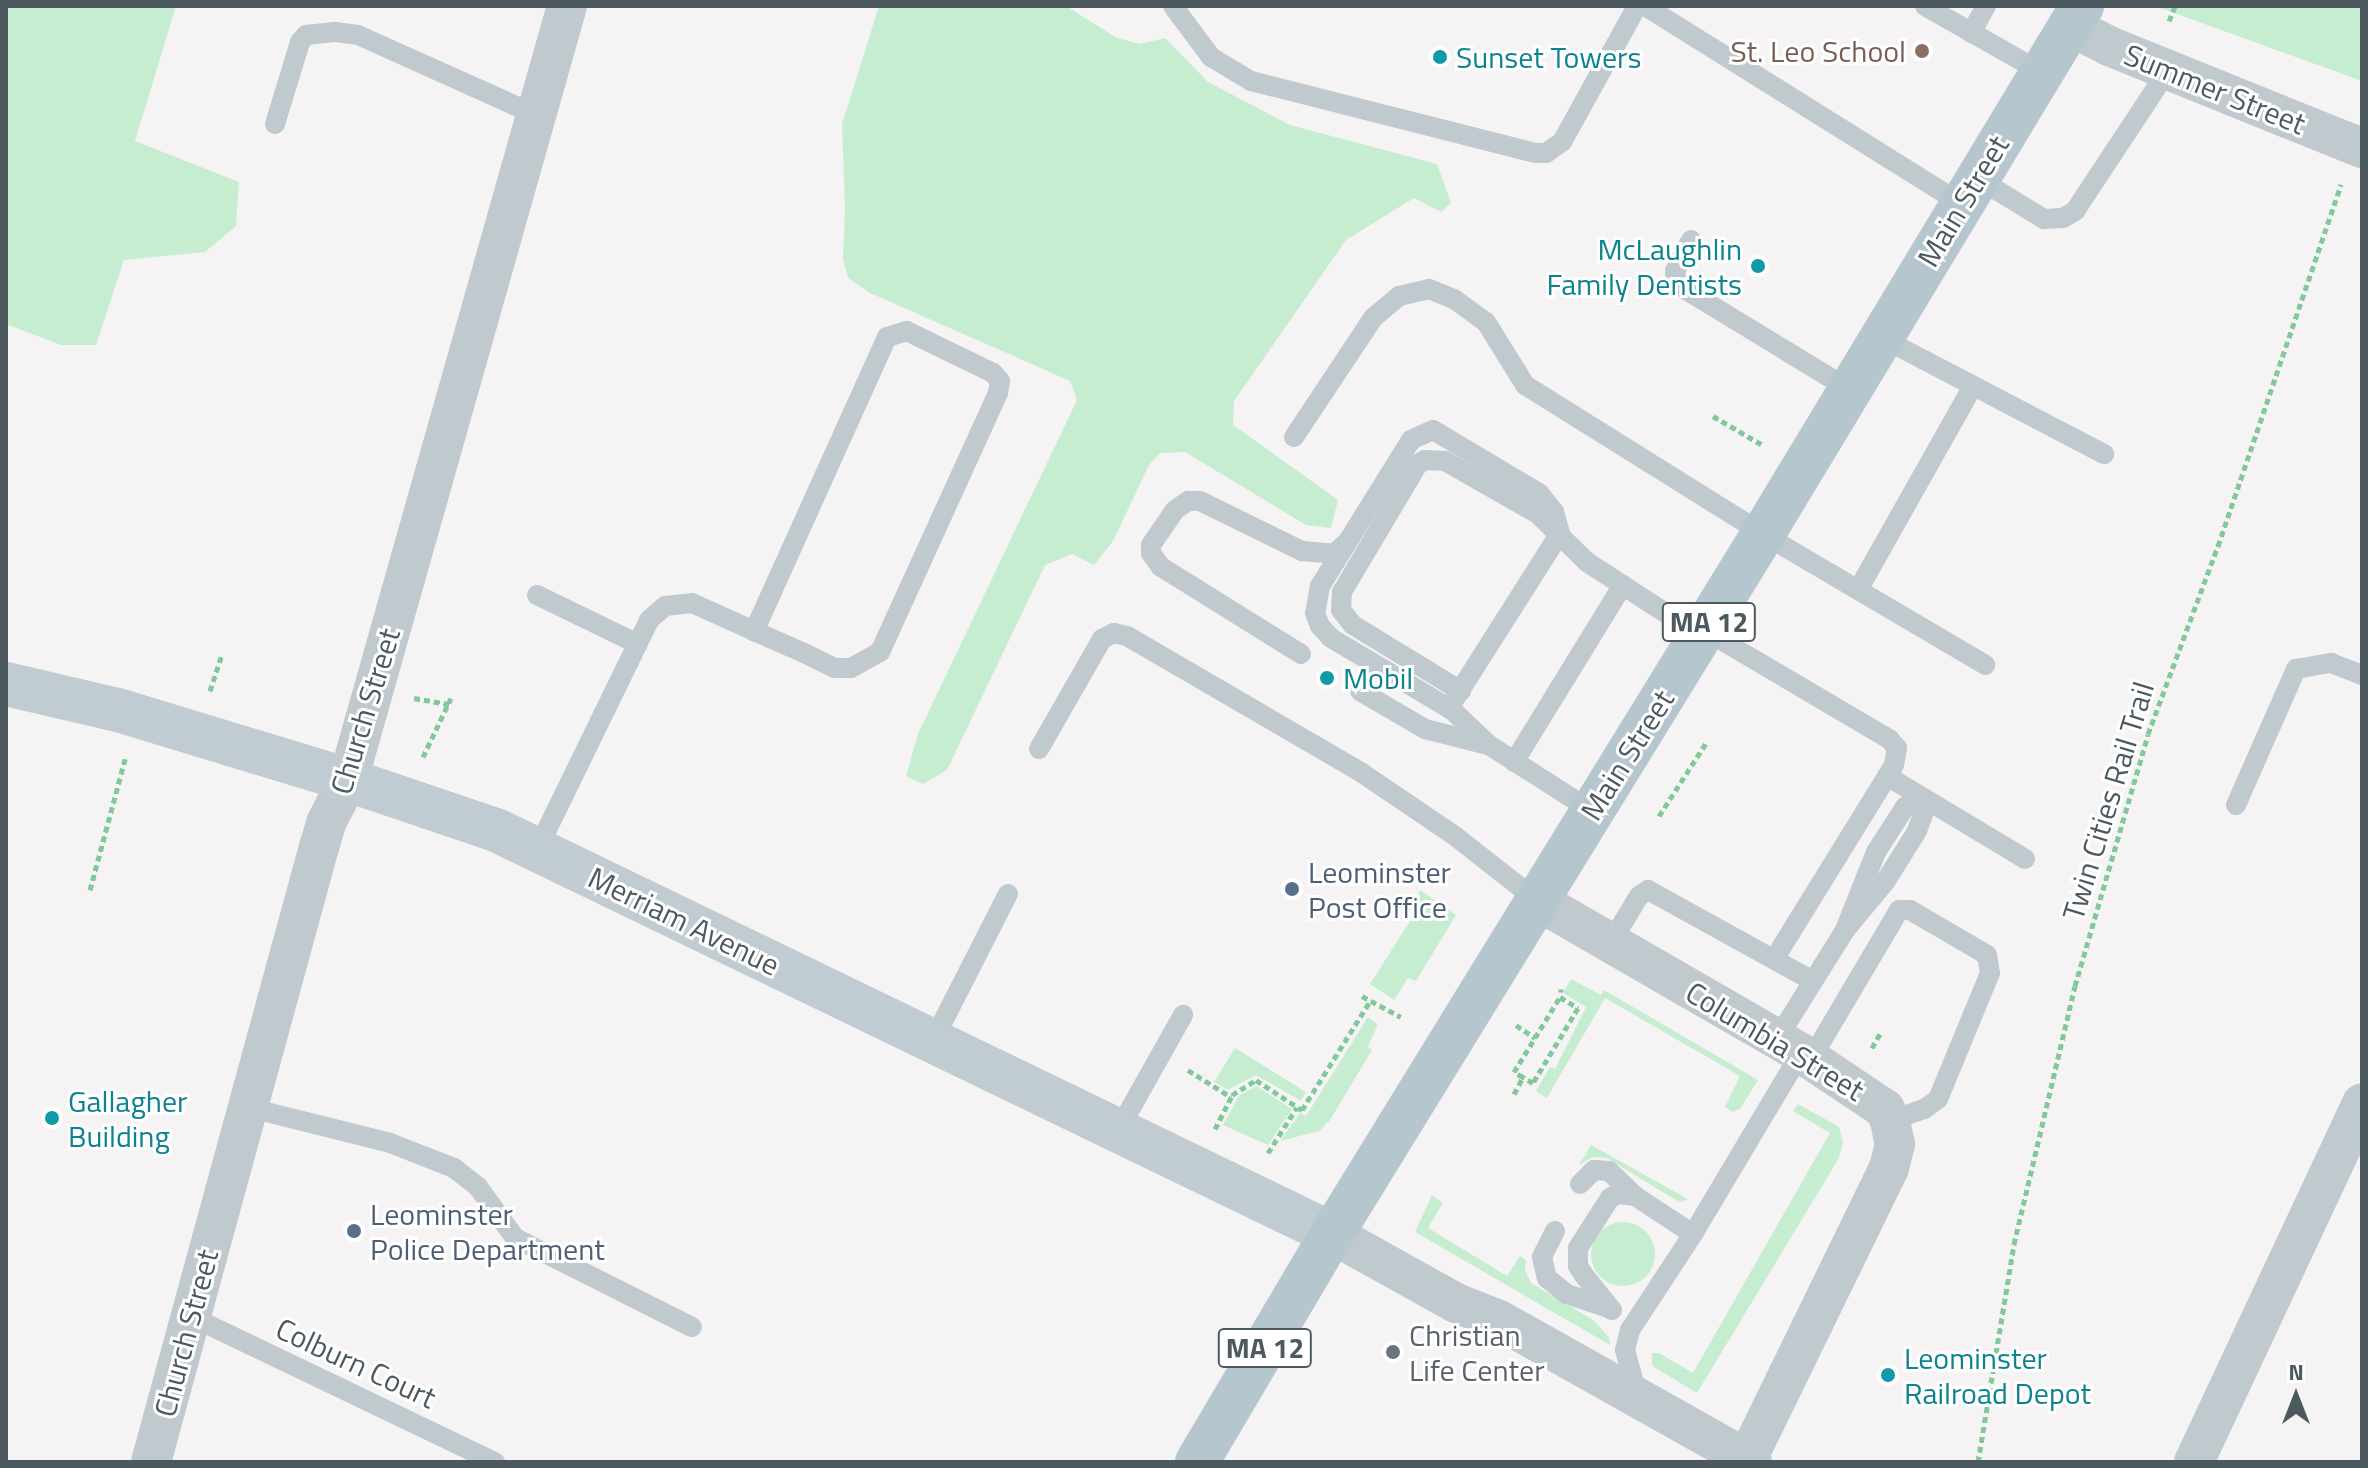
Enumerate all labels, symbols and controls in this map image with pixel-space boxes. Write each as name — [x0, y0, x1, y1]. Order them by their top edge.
place label: St. Leo School — [1731, 33, 1906, 69]
street label: Summer Street — [2119, 36, 2311, 142]
place label: Sunset Towers — [1456, 39, 1641, 75]
marker: St. Leo School — [1913, 42, 1931, 60]
marker: Sunset Towers — [1431, 48, 1449, 66]
street label: Main Street — [1910, 129, 2016, 273]
place label: McLaughlin Family Dentists — [1546, 231, 1742, 302]
marker: McLaughlin Family Dentists — [1749, 257, 1767, 275]
road number: MA 12 — [1661, 598, 1757, 646]
street label: Church Street — [323, 624, 407, 798]
place label: Mobil — [1343, 660, 1413, 696]
marker: Mobil — [1318, 669, 1336, 687]
street label: Twin Cities Rail Trail — [2055, 678, 2161, 924]
street label: Main Street — [1573, 683, 1681, 827]
place label: Leominster Post Office — [1308, 854, 1451, 924]
street label: Merriam Avenue — [583, 859, 785, 983]
marker: Leominster Post Office — [1283, 880, 1301, 898]
street label: Columbia Street — [1680, 974, 1870, 1108]
place label: Gallagher Building — [68, 1083, 187, 1154]
marker: Gallagher Building — [43, 1109, 61, 1127]
place label: Leominster Police Department — [370, 1196, 605, 1266]
marker: Leominster Police Department — [345, 1222, 363, 1240]
street label: Church Street — [146, 1245, 226, 1421]
street label: Colburn Court — [270, 1310, 442, 1416]
place label: Christian Life Center — [1409, 1317, 1545, 1388]
road number: MA 12 — [1217, 1324, 1313, 1372]
place label: Leominster Railroad Depot — [1904, 1340, 2091, 1410]
marker: Christian Life Center — [1384, 1343, 1402, 1361]
text: N — [2288, 1355, 2304, 1389]
north arrow — [2256, 1356, 2336, 1436]
marker: Leominster Railroad Depot — [1879, 1366, 1897, 1384]

